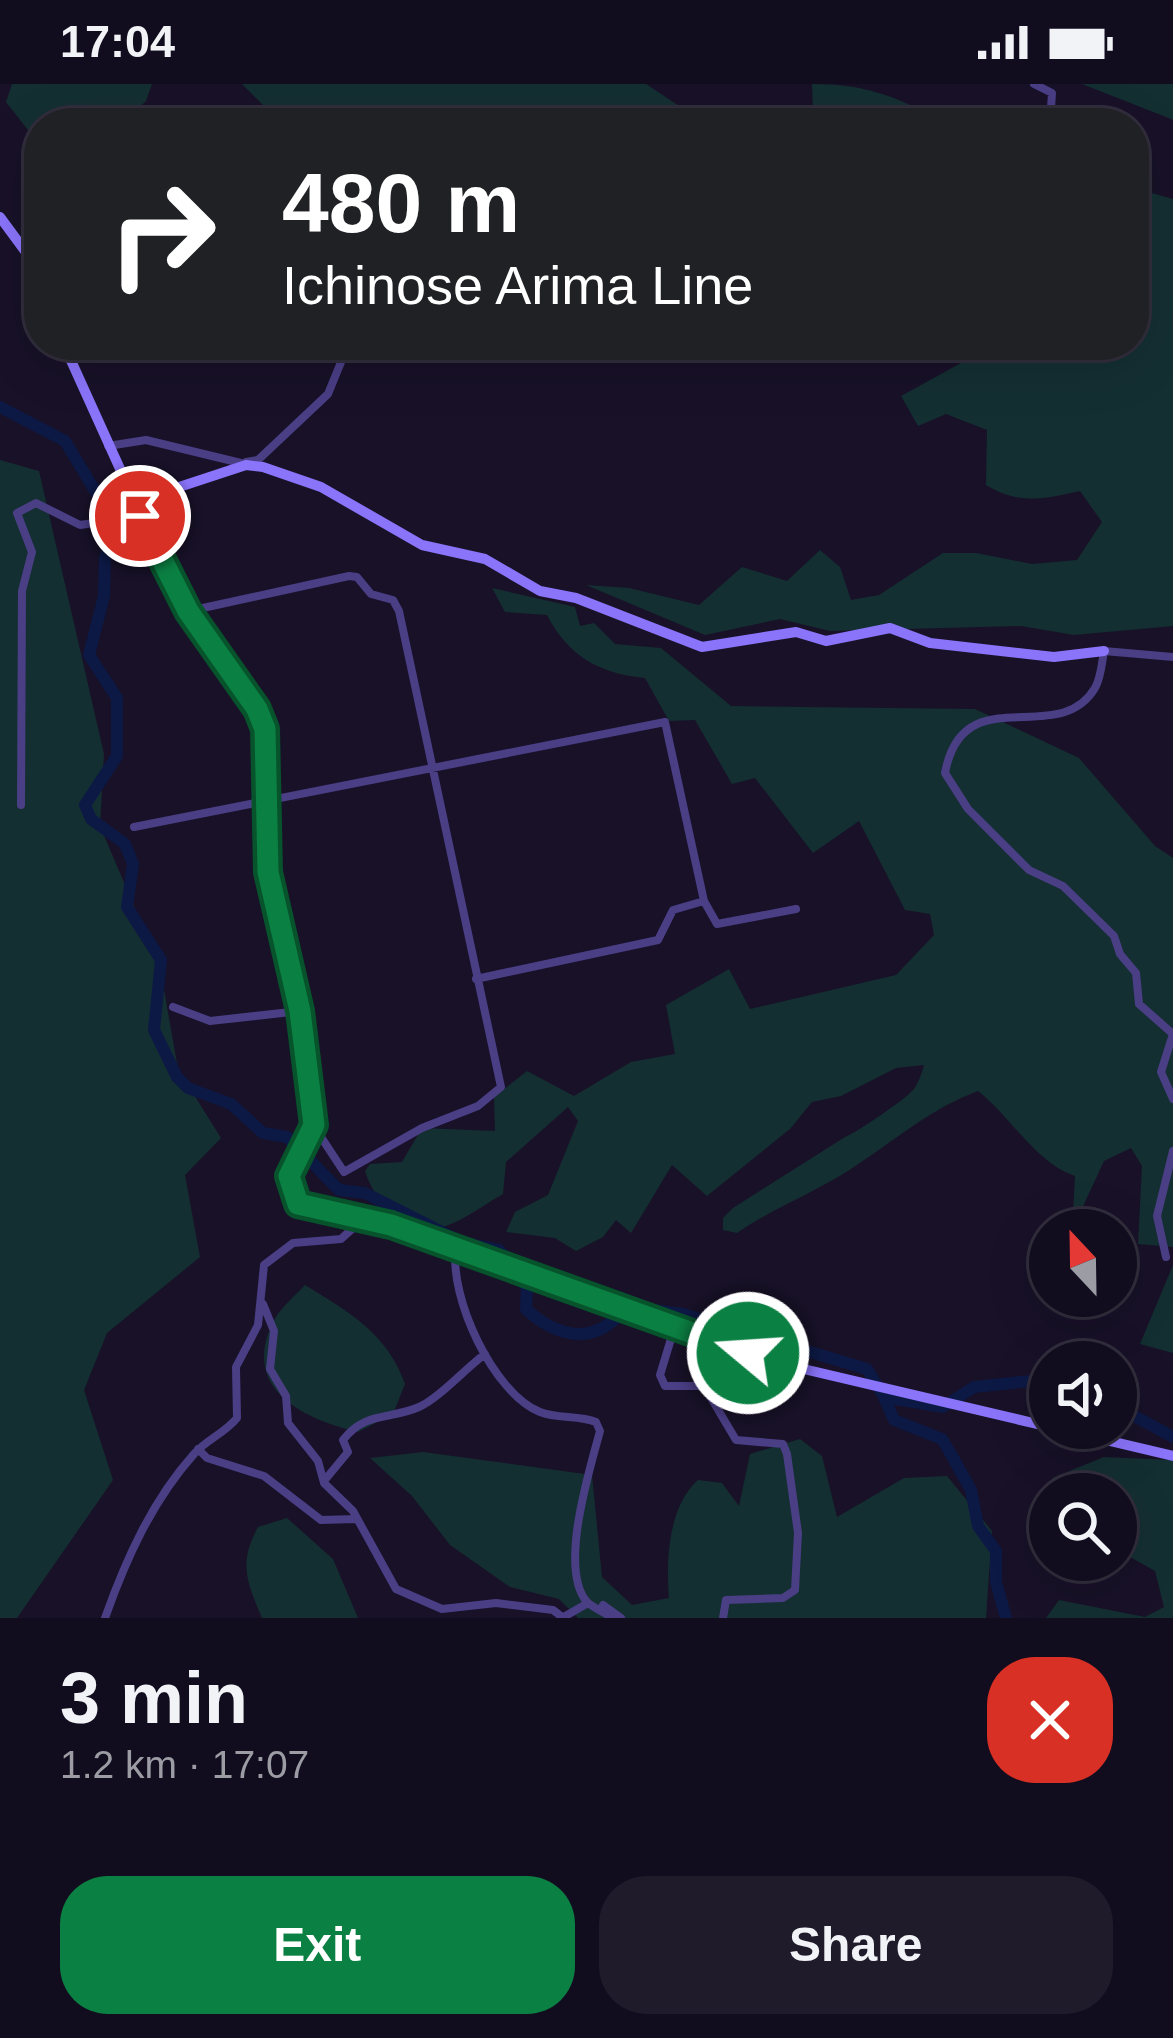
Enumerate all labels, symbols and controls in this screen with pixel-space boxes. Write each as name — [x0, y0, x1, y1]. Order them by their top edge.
text: 17:04 — [60, 16, 175, 67]
icon: right — [84, 156, 240, 312]
text: 480 m — [282, 156, 520, 250]
text: Ichinose Arima Line — [282, 255, 753, 315]
pin — [89, 465, 191, 567]
icon: arrive — [107, 483, 173, 549]
north arrow — [1029, 1209, 1137, 1317]
map controls — [1029, 1209, 1137, 1581]
position arrow — [685, 1290, 811, 1416]
button: sound — [1029, 1341, 1137, 1449]
button: search — [1029, 1473, 1137, 1581]
button: close — [987, 1657, 1113, 1783]
text: 3 min — [60, 1658, 248, 1738]
text: 1.2 km · 17:07 — [60, 1743, 309, 1786]
button: Exit — [60, 1876, 575, 2014]
button: Share — [599, 1876, 1113, 2014]

